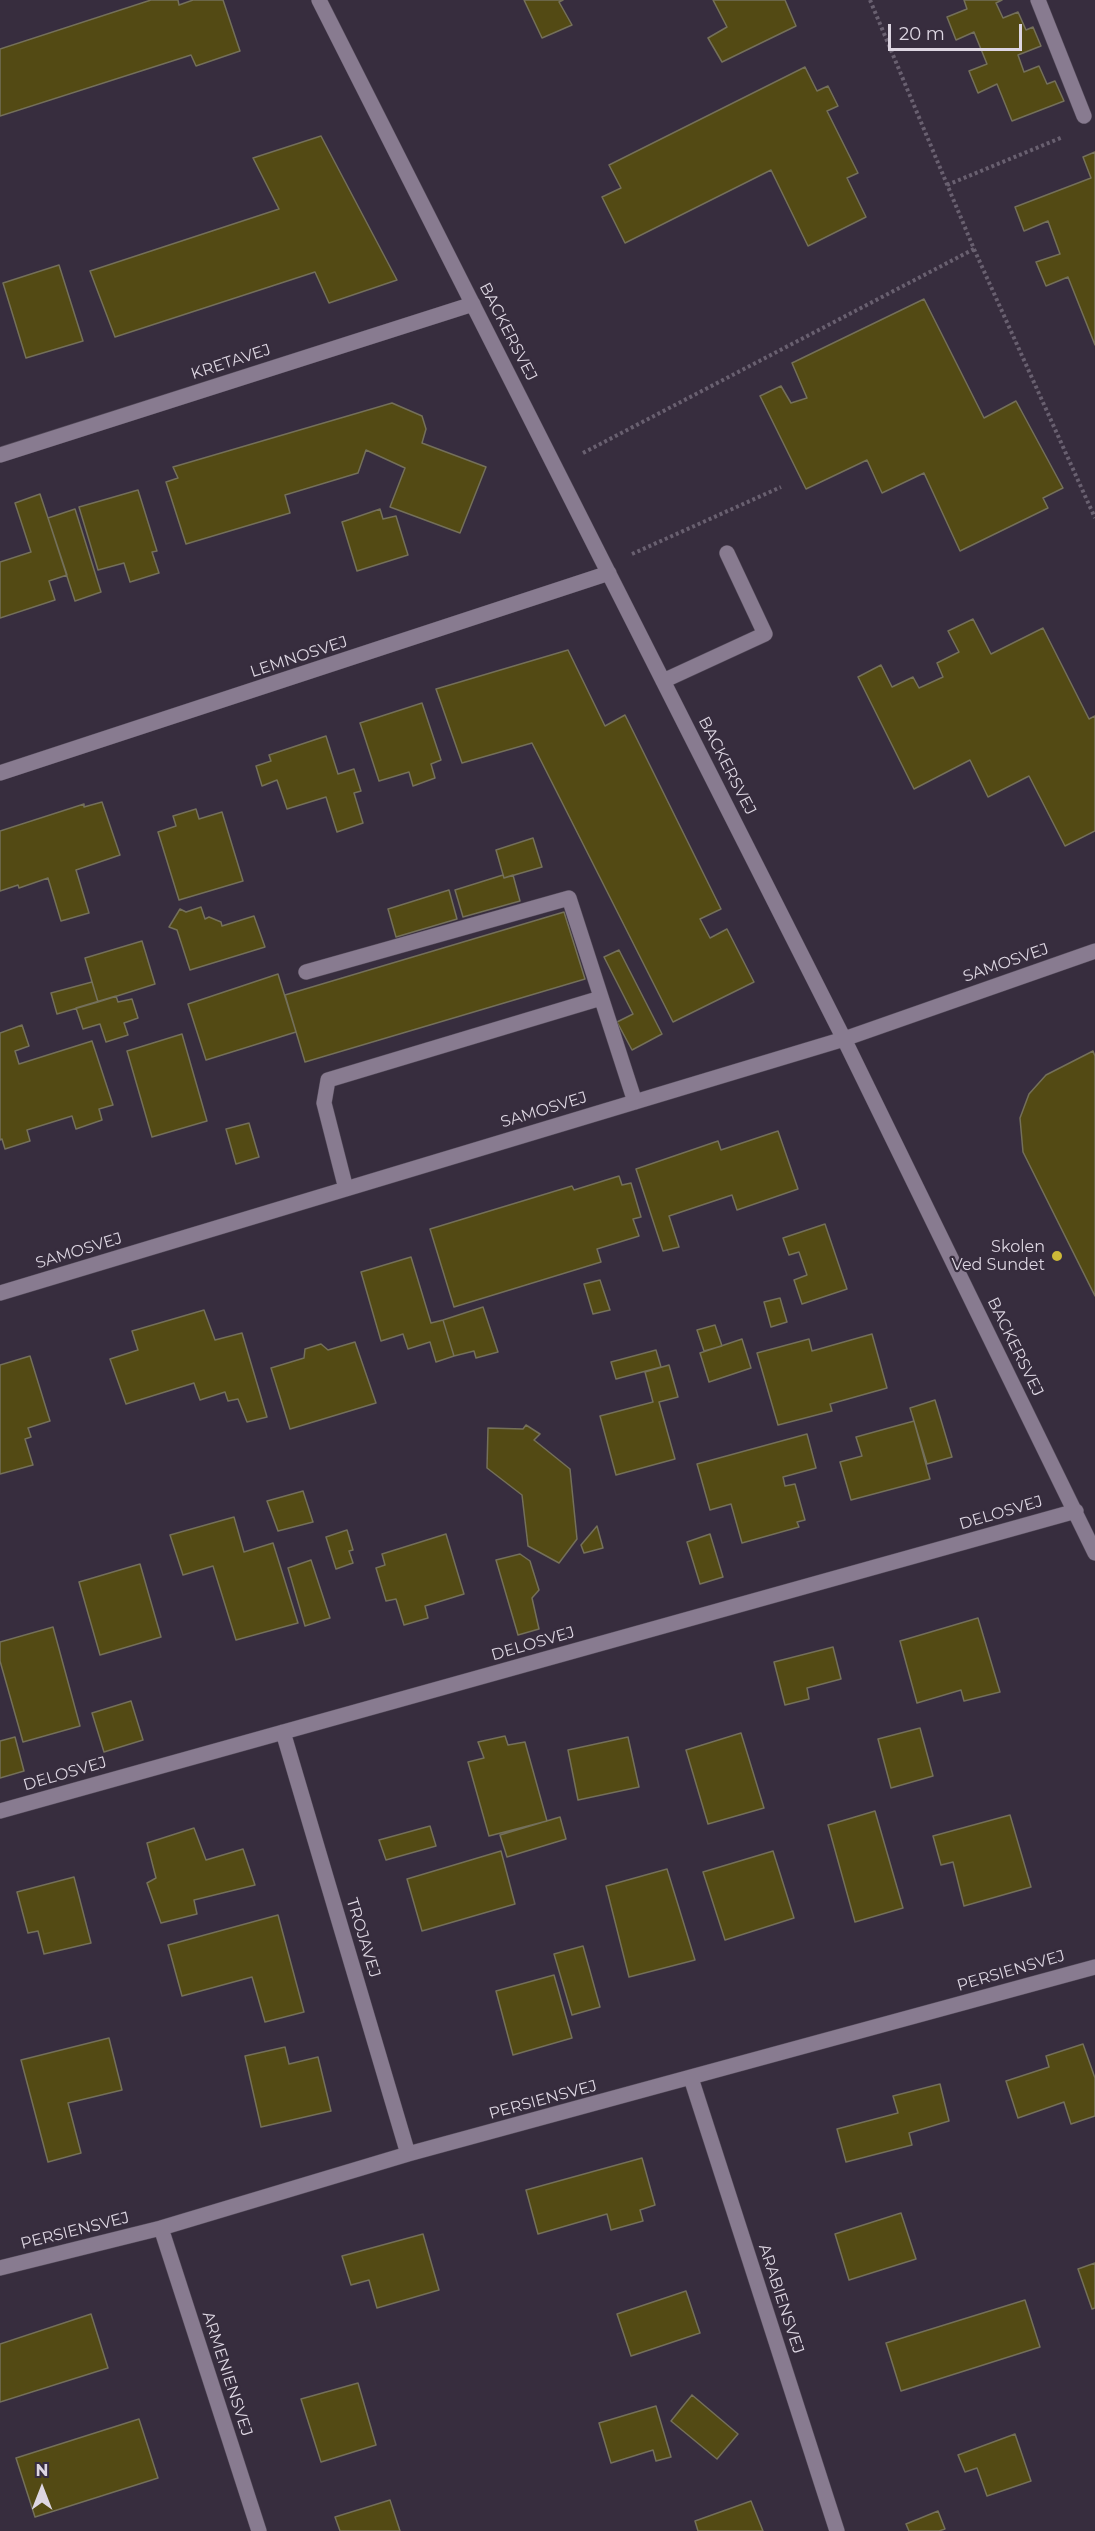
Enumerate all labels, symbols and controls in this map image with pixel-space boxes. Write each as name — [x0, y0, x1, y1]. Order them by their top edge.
scale bar — [891, 12, 1024, 50]
text: 20 m — [899, 23, 945, 45]
street label: BACKERSVEJ — [475, 280, 541, 384]
street label: KRETAVEJ — [189, 340, 273, 384]
street label: LEMNOSVEJ — [248, 632, 350, 682]
street label: BACKERSVEJ — [694, 714, 760, 818]
street label: SAMOSVEJ — [961, 939, 1051, 987]
street label: SAMOSVEJ — [498, 1088, 590, 1132]
street label: SAMOSVEJ — [33, 1229, 125, 1273]
place label: Skolen Ved Sundet — [952, 1237, 1045, 1275]
marker: Skolen Ved Sundet — [1050, 1249, 1064, 1263]
street label: BACKERSVEJ — [983, 1294, 1047, 1400]
street label: DELOSVEJ — [957, 1492, 1045, 1534]
street label: DELOSVEJ — [489, 1623, 577, 1665]
street label: DELOSVEJ — [21, 1753, 109, 1795]
street label: TROJAVEJ — [342, 1896, 384, 1980]
street label: PERSIENSVEJ — [955, 1946, 1067, 1996]
street label: PERSIENSVEJ — [487, 2076, 599, 2124]
street label: PERSIENSVEJ — [19, 2208, 131, 2254]
street label: ARABIENSVEJ — [754, 2242, 808, 2356]
street label: ARMENIENSVEJ — [198, 2309, 256, 2439]
north arrow — [12, 2459, 72, 2519]
text: N — [36, 2461, 48, 2480]

